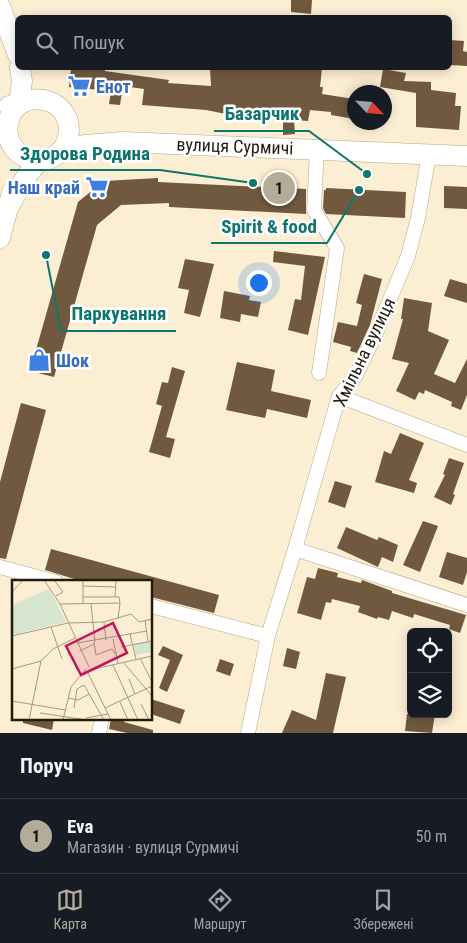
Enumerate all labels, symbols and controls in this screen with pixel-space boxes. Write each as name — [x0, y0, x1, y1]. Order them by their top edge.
search box — [15, 15, 452, 70]
icon: search — [33, 29, 61, 57]
text: Пошук — [73, 31, 125, 54]
supermarket icon: Енот — [66, 73, 92, 99]
place label: Енот — [96, 76, 131, 97]
north arrow — [347, 85, 392, 130]
callout: Базарчик — [214, 97, 309, 131]
text: Базарчик — [225, 102, 300, 125]
street label: вулиця Сурмичі — [176, 133, 294, 159]
callout: Здорова Родина — [10, 136, 160, 170]
text: Здорова Родина — [20, 142, 150, 165]
pin: 1 — [263, 169, 295, 207]
supermarket icon: Наш край — [84, 174, 110, 200]
place label: Наш край — [8, 177, 80, 198]
callout: Spirit & food — [211, 209, 327, 243]
text: Spirit & food — [221, 215, 317, 238]
your location — [246, 270, 272, 296]
street label: Хмільна вулиця — [329, 294, 399, 410]
callout: Паркування — [61, 297, 176, 331]
text: Паркування — [72, 302, 166, 325]
shop icon: Шок — [26, 347, 52, 373]
place label: Шок — [56, 350, 89, 371]
inset map — [12, 580, 152, 720]
map controls — [407, 628, 452, 718]
button: locate — [407, 628, 452, 673]
button: layers — [407, 673, 452, 718]
text: Поруч — [20, 754, 73, 778]
text: Eva — [67, 815, 93, 838]
text: 1 — [32, 827, 40, 846]
text: 50 m — [415, 827, 447, 846]
text: Магазин · вулиця Сурмичі — [67, 838, 239, 857]
tab: Карта — [53, 886, 87, 932]
tab: Маршрут — [194, 886, 247, 932]
tab: Збережені — [353, 886, 414, 932]

